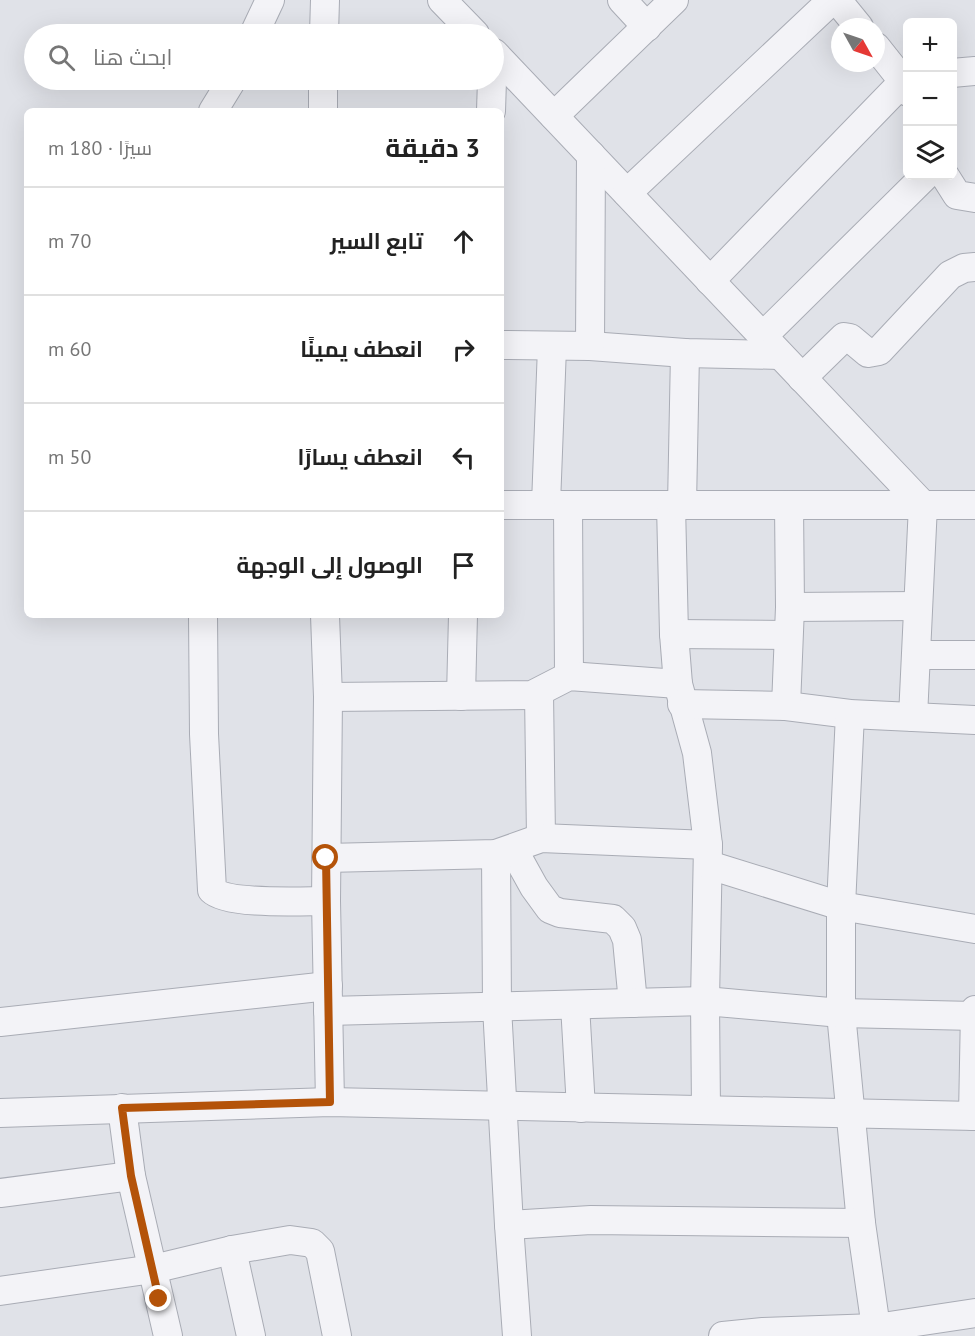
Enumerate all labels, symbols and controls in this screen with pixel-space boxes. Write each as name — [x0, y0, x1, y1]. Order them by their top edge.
north arrow — [831, 18, 885, 72]
map controls — [903, 18, 957, 180]
button: + — [903, 18, 957, 72]
search box — [24, 24, 504, 90]
icon: search — [45, 41, 78, 74]
text: ابحث هنا — [93, 43, 172, 71]
button: − — [903, 72, 957, 126]
button: layers — [903, 126, 957, 180]
text: 3 دقيقة — [385, 131, 480, 164]
text: سيرًا · 180 m — [48, 135, 152, 161]
icon: ahead — [447, 225, 480, 258]
text: تابع السير — [330, 227, 423, 255]
text: 70 m — [48, 228, 91, 254]
icon: right — [447, 333, 480, 366]
text: انعطف يمينًا — [300, 335, 423, 363]
text: 60 m — [48, 336, 91, 362]
icon: left — [447, 441, 480, 474]
text: انعطف يسارًا — [297, 443, 423, 471]
text: 50 m — [48, 444, 91, 470]
icon: arrive — [447, 549, 480, 582]
text: الوصول إلى الوجهة — [237, 551, 423, 579]
route start — [312, 844, 338, 870]
route end — [145, 1285, 171, 1311]

